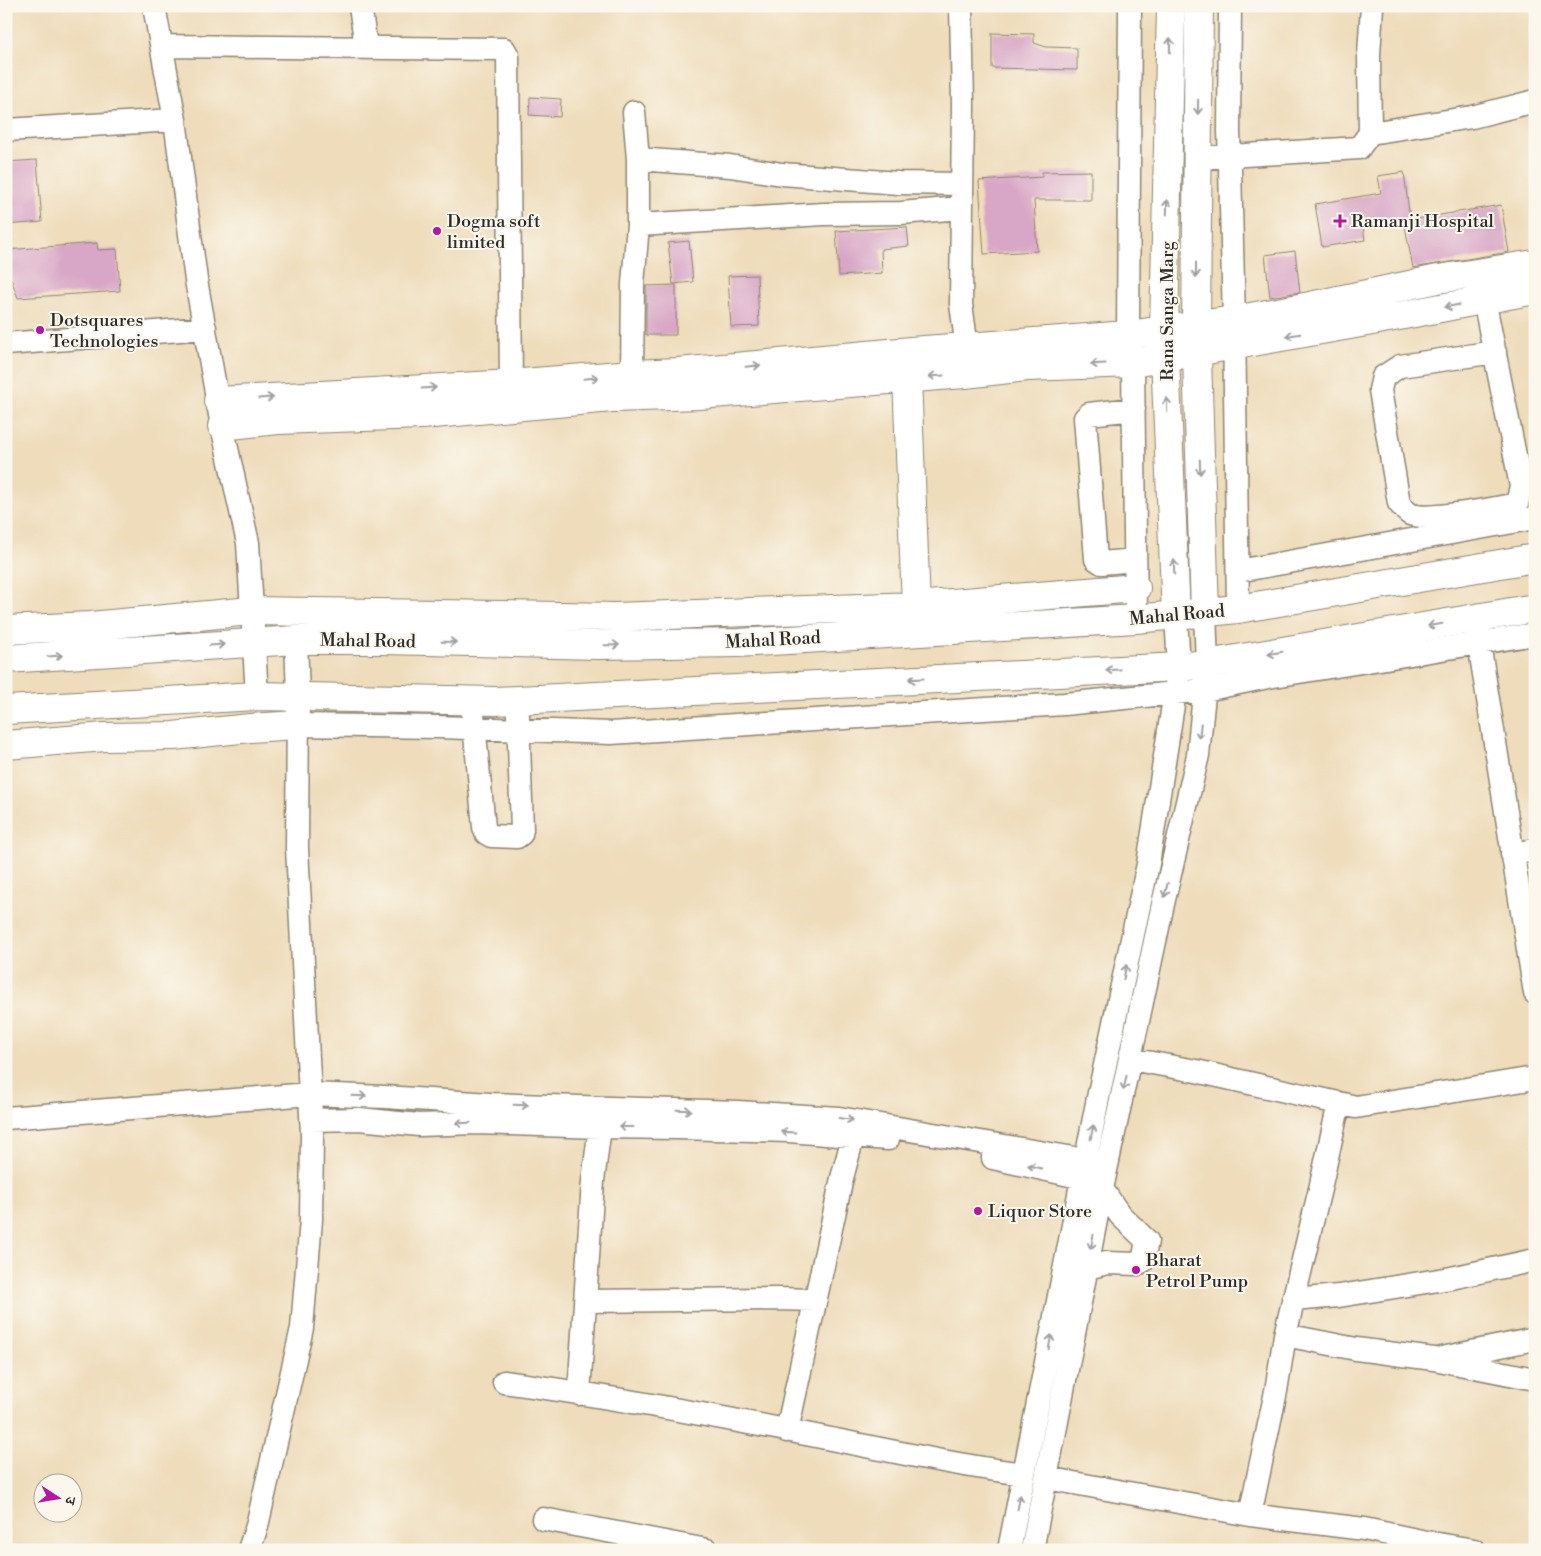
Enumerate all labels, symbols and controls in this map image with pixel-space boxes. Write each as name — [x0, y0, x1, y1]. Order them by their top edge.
one-way arrow — [1165, 37, 1175, 54]
one-way arrow — [1193, 99, 1202, 115]
one-way arrow — [1162, 200, 1172, 216]
place label: Dogma soft limited — [447, 210, 541, 254]
place label: Ramanji Hospital — [1351, 210, 1494, 233]
marker: Ramanji Hospital — [1333, 214, 1347, 228]
marker: Dogma soft limited — [431, 225, 443, 237]
street label: Rana Sanga Marg — [1156, 240, 1179, 381]
one-way arrow — [1191, 262, 1201, 278]
one-way arrow — [1445, 301, 1461, 311]
place label: Dotsquares Technologies — [50, 309, 158, 353]
marker: Dotsquares Technologies — [34, 324, 46, 336]
one-way arrow — [1285, 330, 1301, 340]
one-way arrow — [1090, 360, 1106, 369]
one-way arrow — [744, 361, 760, 370]
one-way arrow — [928, 372, 944, 381]
one-way arrow — [583, 373, 599, 383]
one-way arrow — [420, 384, 436, 393]
one-way arrow — [258, 394, 274, 403]
one-way arrow — [1163, 397, 1172, 413]
one-way arrow — [1195, 459, 1205, 475]
one-way arrow — [1170, 559, 1179, 575]
street label: Mahal Road — [1128, 599, 1226, 631]
one-way arrow — [1427, 621, 1443, 631]
street label: Mahal Road — [725, 626, 822, 654]
street label: Mahal Road — [320, 629, 417, 653]
one-way arrow — [441, 637, 457, 647]
one-way arrow — [604, 640, 620, 650]
one-way arrow — [209, 641, 225, 650]
one-way arrow — [1267, 648, 1283, 658]
one-way arrow — [47, 651, 63, 661]
one-way arrow — [1106, 666, 1122, 675]
one-way arrow — [908, 675, 924, 684]
one-way arrow — [1196, 723, 1205, 739]
one-way arrow — [1161, 882, 1170, 898]
one-way arrow — [1121, 965, 1130, 981]
one-way arrow — [1119, 1075, 1129, 1091]
one-way arrow — [350, 1091, 367, 1101]
one-way arrow — [513, 1100, 529, 1109]
one-way arrow — [675, 1106, 691, 1115]
one-way arrow — [838, 1115, 854, 1125]
one-way arrow — [456, 1119, 472, 1128]
one-way arrow — [618, 1122, 634, 1132]
one-way arrow — [1087, 1124, 1097, 1140]
one-way arrow — [781, 1127, 797, 1136]
one-way arrow — [1028, 1162, 1044, 1171]
place label: Liquor Store — [988, 1200, 1092, 1223]
marker: Liquor Store — [972, 1205, 984, 1217]
one-way arrow — [1086, 1234, 1096, 1250]
place label: Bharat Petrol Pump — [1145, 1249, 1248, 1293]
marker: Bharat Petrol Pump — [1130, 1264, 1142, 1276]
one-way arrow — [1046, 1335, 1056, 1351]
north arrow — [32, 1474, 82, 1524]
text: उ — [60, 1494, 79, 1507]
one-way arrow — [1015, 1494, 1024, 1510]

